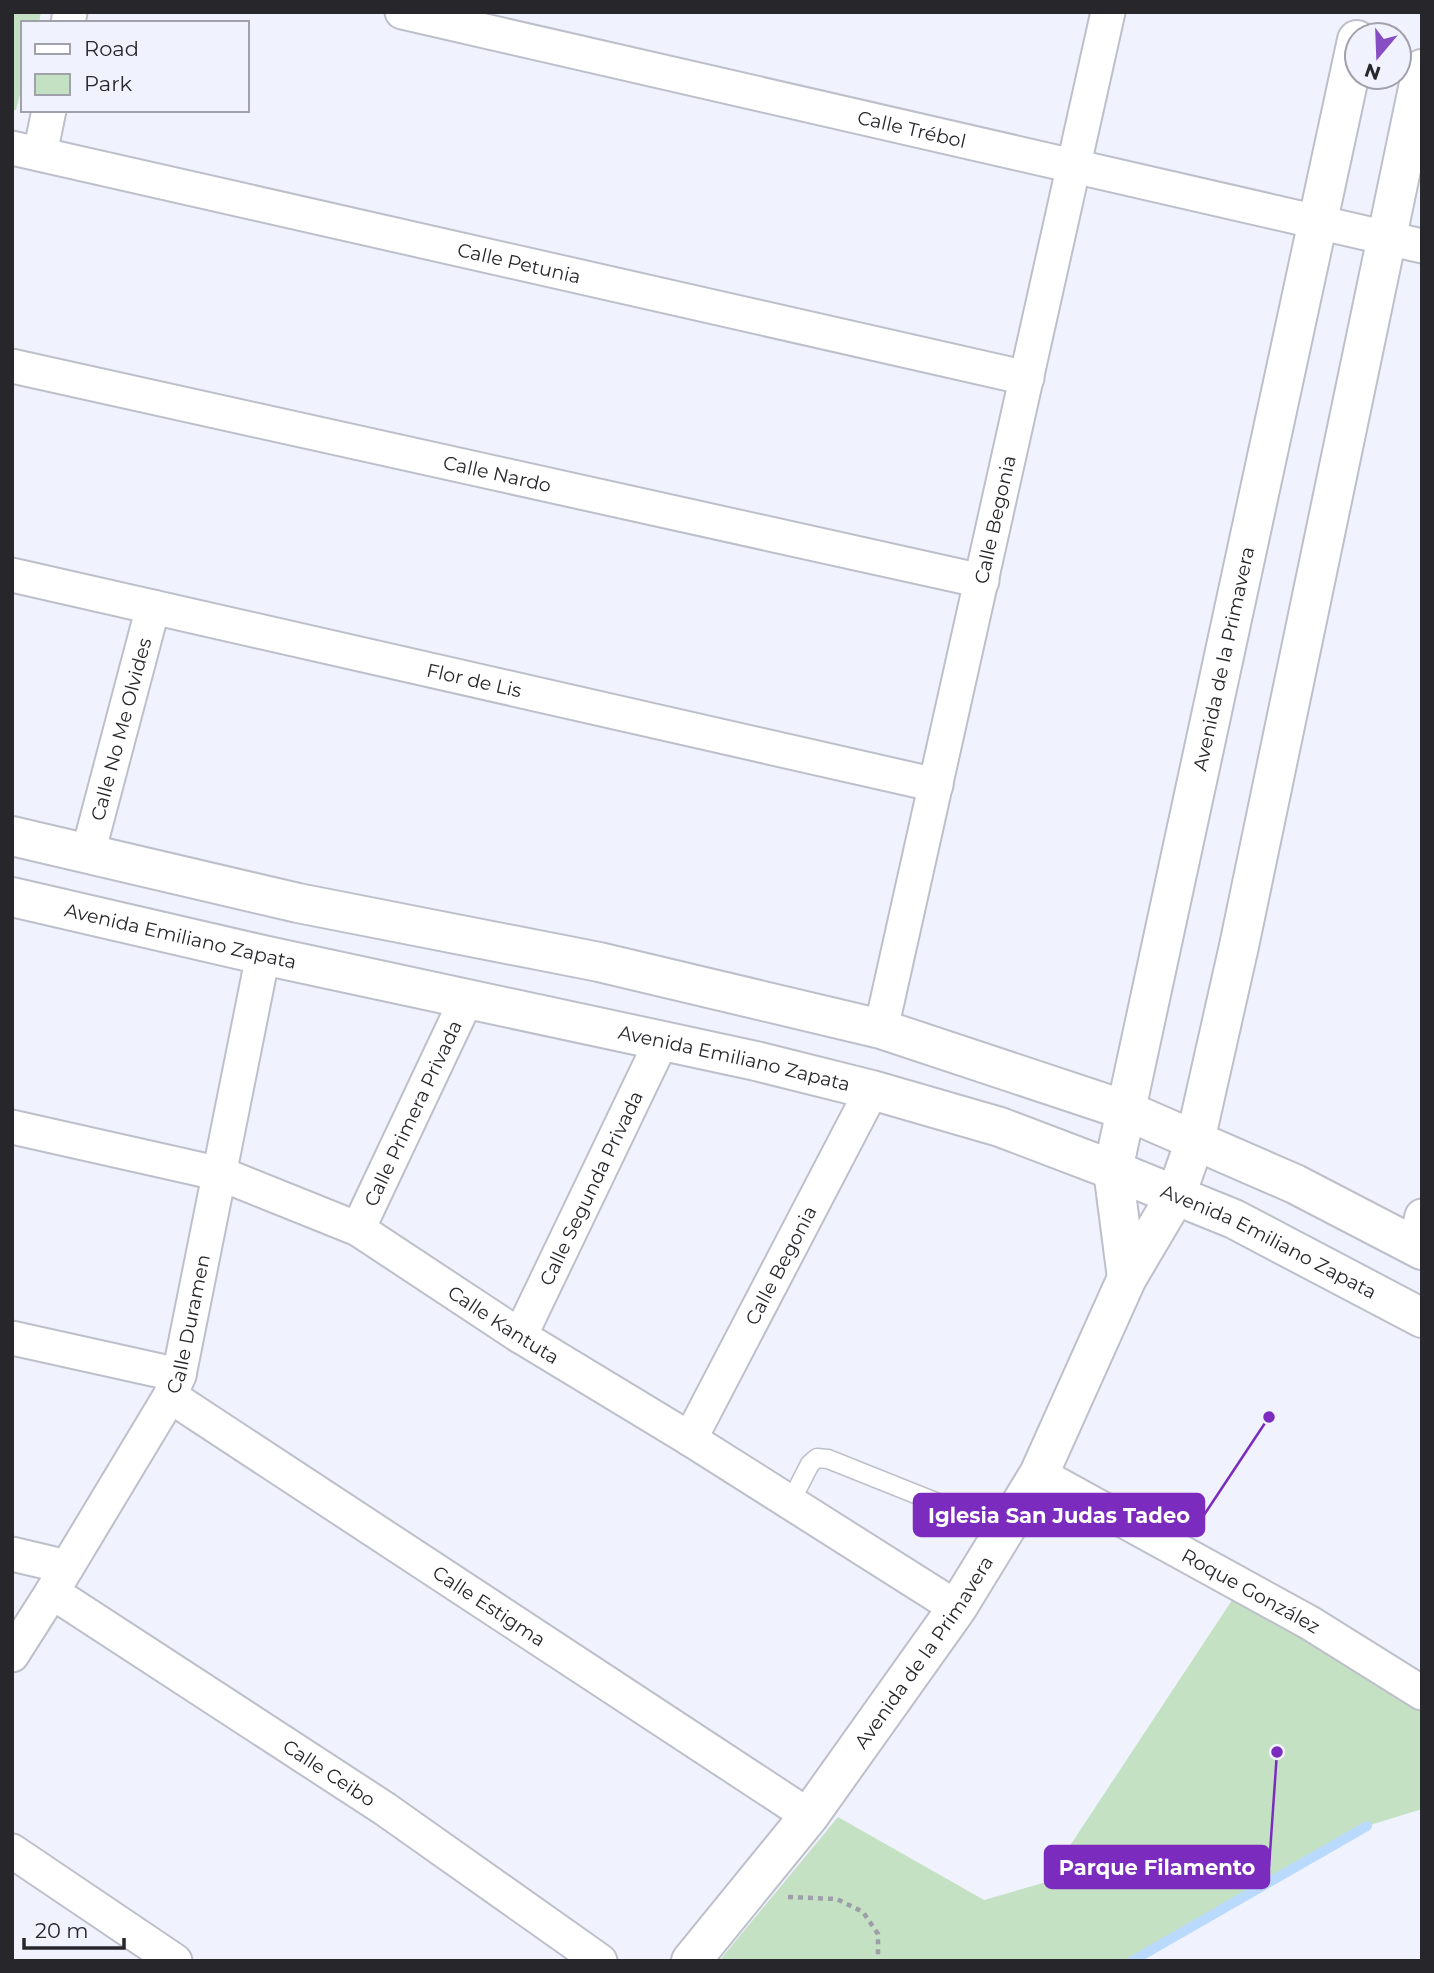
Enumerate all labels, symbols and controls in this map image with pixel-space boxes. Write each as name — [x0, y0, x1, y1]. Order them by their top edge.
legend — [21, 21, 248, 112]
north arrow — [1343, 21, 1413, 91]
text: Road — [84, 36, 139, 61]
text: N — [1362, 58, 1384, 85]
text: Park — [84, 71, 132, 96]
street label: Calle Trébol — [855, 106, 968, 153]
street label: Calle Petunia — [455, 238, 583, 289]
street label: Calle Nardo — [441, 451, 553, 497]
street label: Calle Begonia — [970, 453, 1021, 586]
street label: Avenida de la Primavera — [1188, 544, 1259, 773]
street label: Calle No Me Olvides — [86, 635, 156, 823]
street label: Flor de Lis — [424, 659, 524, 702]
street label: Avenida Emiliano Zapata — [62, 899, 299, 974]
street label: Calle Primera Privada — [359, 1017, 467, 1210]
street label: Avenida Emiliano Zapata — [616, 1021, 852, 1096]
street label: Calle Segunda Privada — [535, 1087, 648, 1289]
street label: Avenida Emiliano Zapata — [1157, 1180, 1380, 1304]
street label: Calle Begonia — [741, 1202, 822, 1329]
street label: Calle Duramen — [161, 1252, 215, 1398]
street label: Calle Kantuta — [443, 1281, 563, 1369]
callout: Iglesia San Judas Tadeo — [914, 1494, 1204, 1536]
text: Iglesia San Judas Tadeo — [928, 1503, 1190, 1528]
street label: Roque González — [1178, 1544, 1324, 1638]
street label: Avenida de la Primavera — [850, 1552, 998, 1753]
street label: Calle Estigma — [428, 1561, 550, 1652]
street label: Calle Ceibo — [278, 1735, 380, 1812]
callout: Parque Filamento — [1045, 1846, 1269, 1888]
text: Parque Filamento — [1059, 1855, 1255, 1880]
scale bar — [24, 1906, 124, 1950]
text: 20 m — [35, 1918, 89, 1943]

